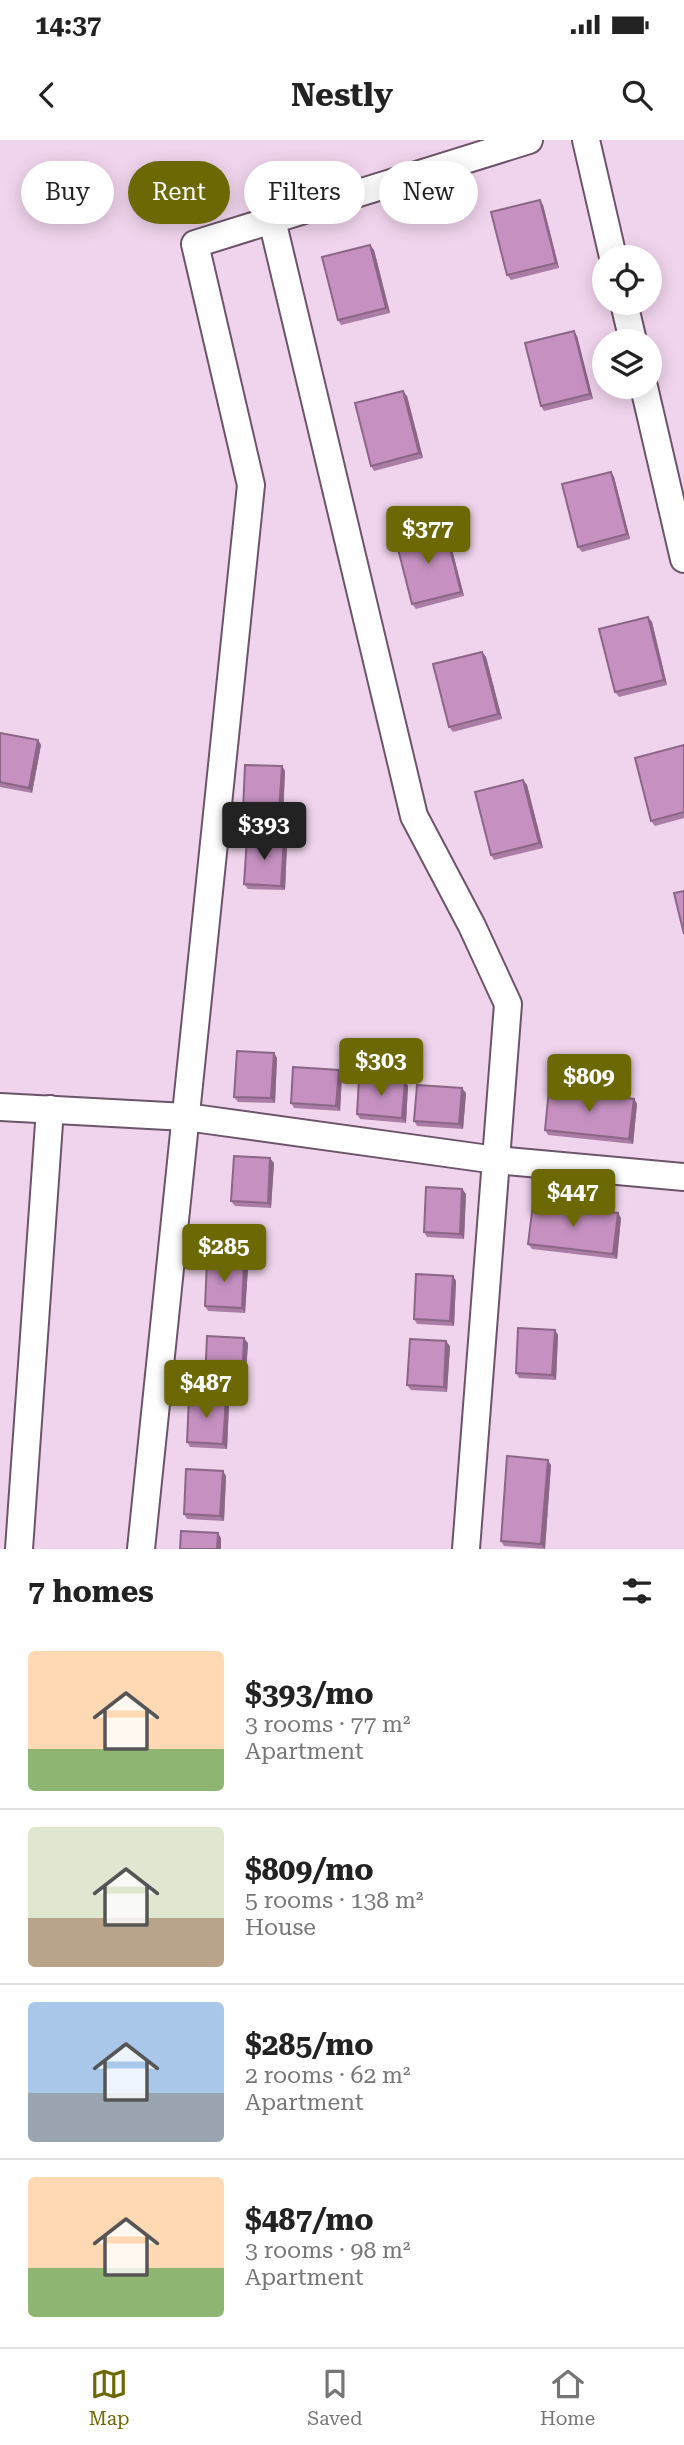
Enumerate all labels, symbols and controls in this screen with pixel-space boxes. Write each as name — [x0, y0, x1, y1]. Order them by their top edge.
text: 14:37 — [35, 10, 101, 40]
icon: back — [28, 76, 66, 114]
text: Nestly — [291, 76, 393, 114]
icon: search — [618, 76, 656, 114]
chip: Buy — [21, 161, 114, 224]
chip: Rent — [128, 161, 230, 224]
chip: Filters — [244, 161, 365, 224]
chip: New — [379, 161, 478, 224]
map controls — [592, 245, 662, 399]
button: locate — [592, 245, 662, 315]
button: layers — [592, 329, 662, 399]
pin: $377 — [387, 506, 469, 566]
text: $377 — [402, 515, 454, 542]
pin: $393 — [223, 802, 305, 862]
text: $393 — [238, 811, 290, 838]
pin: $303 — [340, 1038, 422, 1098]
text: $303 — [355, 1047, 407, 1074]
pin: $809 — [548, 1054, 630, 1114]
text: $809 — [563, 1063, 615, 1090]
pin: $447 — [532, 1170, 614, 1229]
text: $447 — [547, 1178, 599, 1205]
pin: $285 — [183, 1224, 265, 1284]
text: $285 — [198, 1233, 250, 1260]
pin: $487 — [165, 1360, 247, 1420]
text: $487 — [180, 1369, 232, 1396]
icon: filters — [618, 1572, 656, 1610]
text: 7 homes — [28, 1574, 154, 1609]
text: $393/mo — [245, 1676, 374, 1711]
icon: home — [84, 1679, 168, 1763]
text: 3 rooms · 77 m² — [245, 1711, 411, 1738]
text: Apartment — [245, 1738, 364, 1765]
text: $809/mo — [245, 1852, 374, 1887]
icon: home — [84, 1855, 168, 1939]
text: 5 rooms · 138 m² — [245, 1887, 423, 1914]
text: House — [245, 1914, 316, 1941]
text: $285/mo — [245, 2027, 374, 2062]
icon: home — [84, 2030, 168, 2114]
text: 2 rooms · 62 m² — [245, 2062, 411, 2089]
text: Apartment — [245, 2089, 364, 2116]
text: $487/mo — [245, 2202, 374, 2237]
icon: home — [84, 2205, 168, 2289]
text: 3 rooms · 98 m² — [245, 2237, 411, 2264]
text: Apartment — [245, 2264, 364, 2291]
tab: Map — [89, 2365, 130, 2430]
tab: Saved — [307, 2365, 362, 2430]
tab: Home — [540, 2365, 595, 2430]

